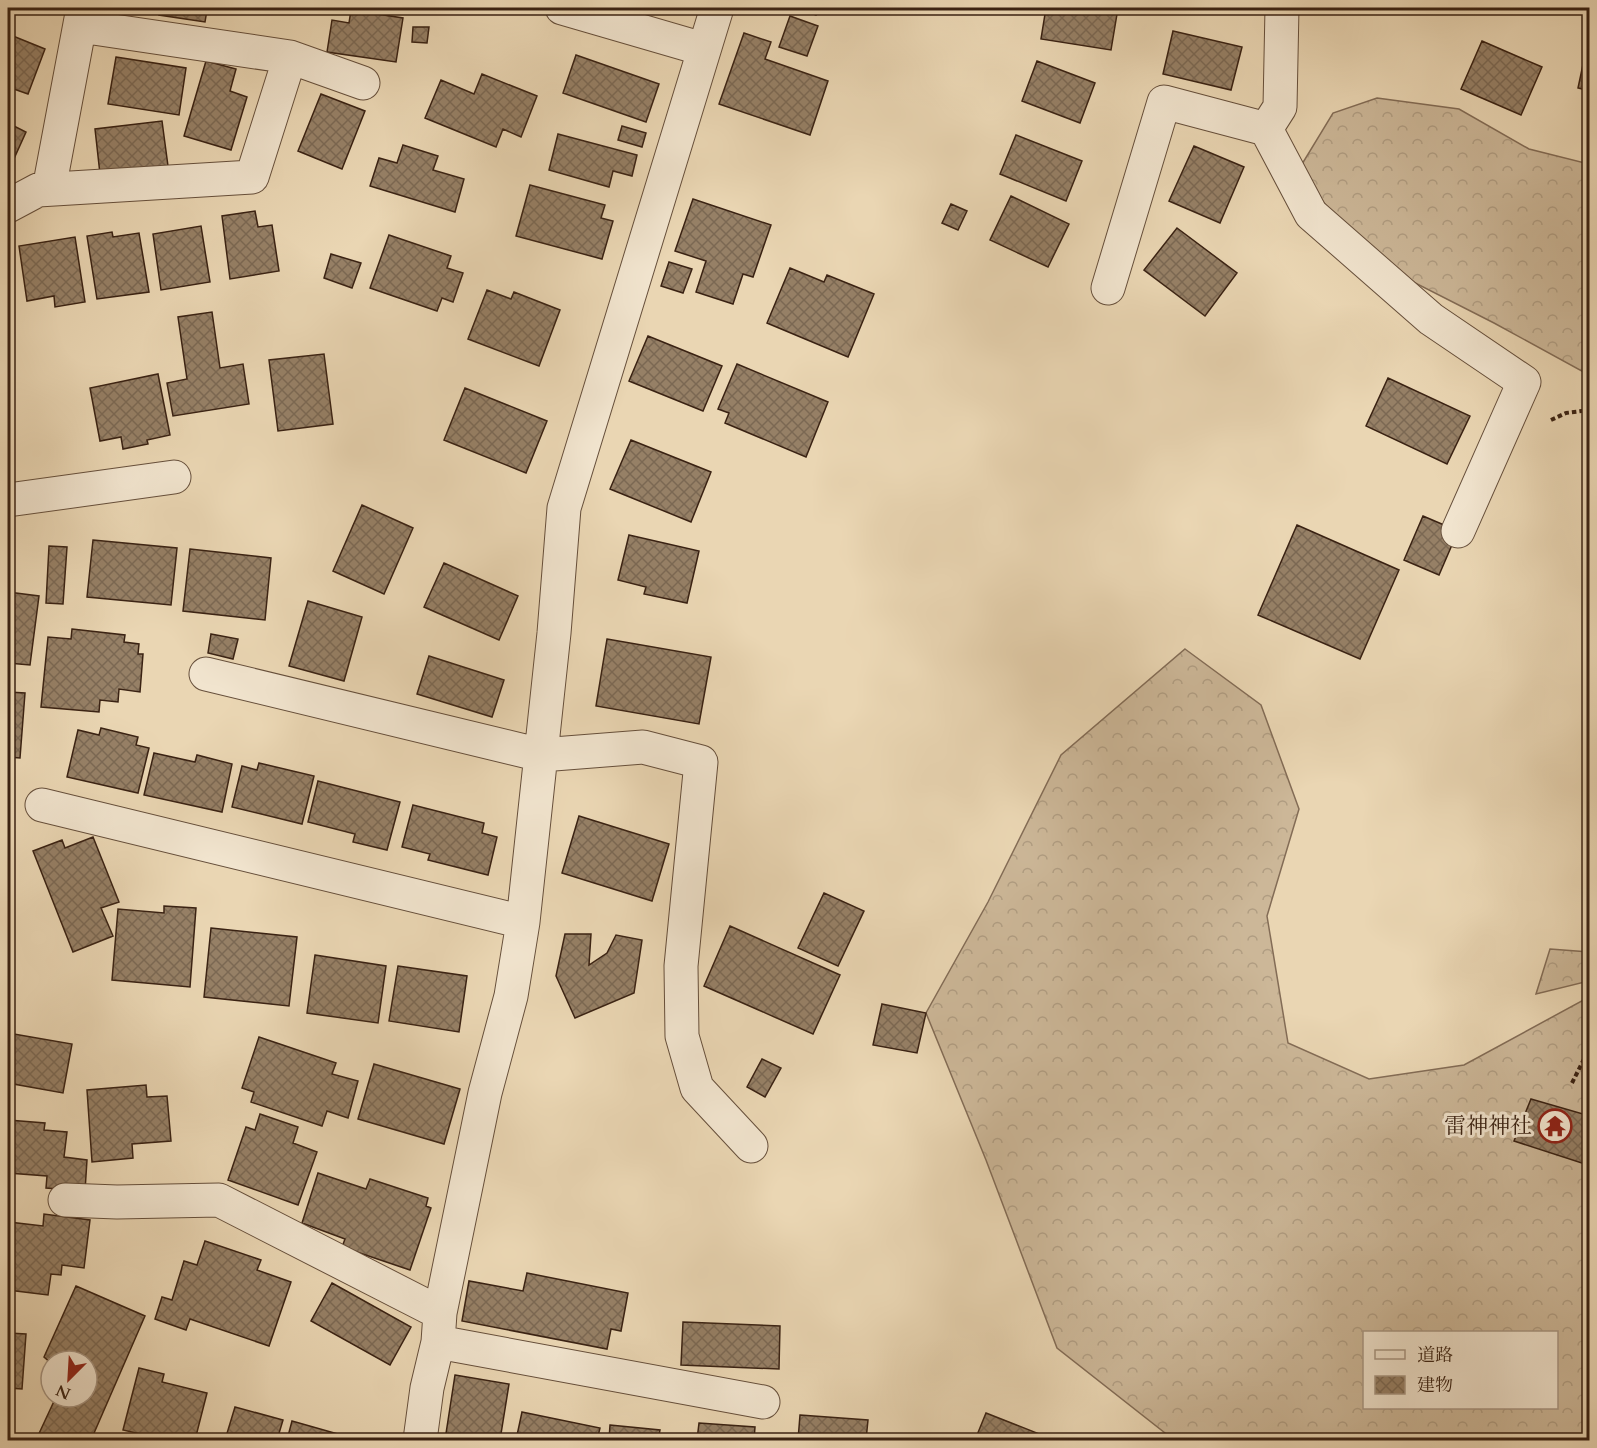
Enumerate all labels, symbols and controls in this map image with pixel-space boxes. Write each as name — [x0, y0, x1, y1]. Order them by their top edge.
temple icon: 雷神神社 — [1537, 1108, 1573, 1144]
place label: 雷神神社 — [1444, 1111, 1532, 1141]
legend — [1363, 1331, 1558, 1409]
text: 道路 — [1417, 1343, 1453, 1368]
north arrow — [39, 1349, 99, 1409]
text: 建物 — [1417, 1373, 1453, 1398]
text: N — [52, 1379, 74, 1405]

